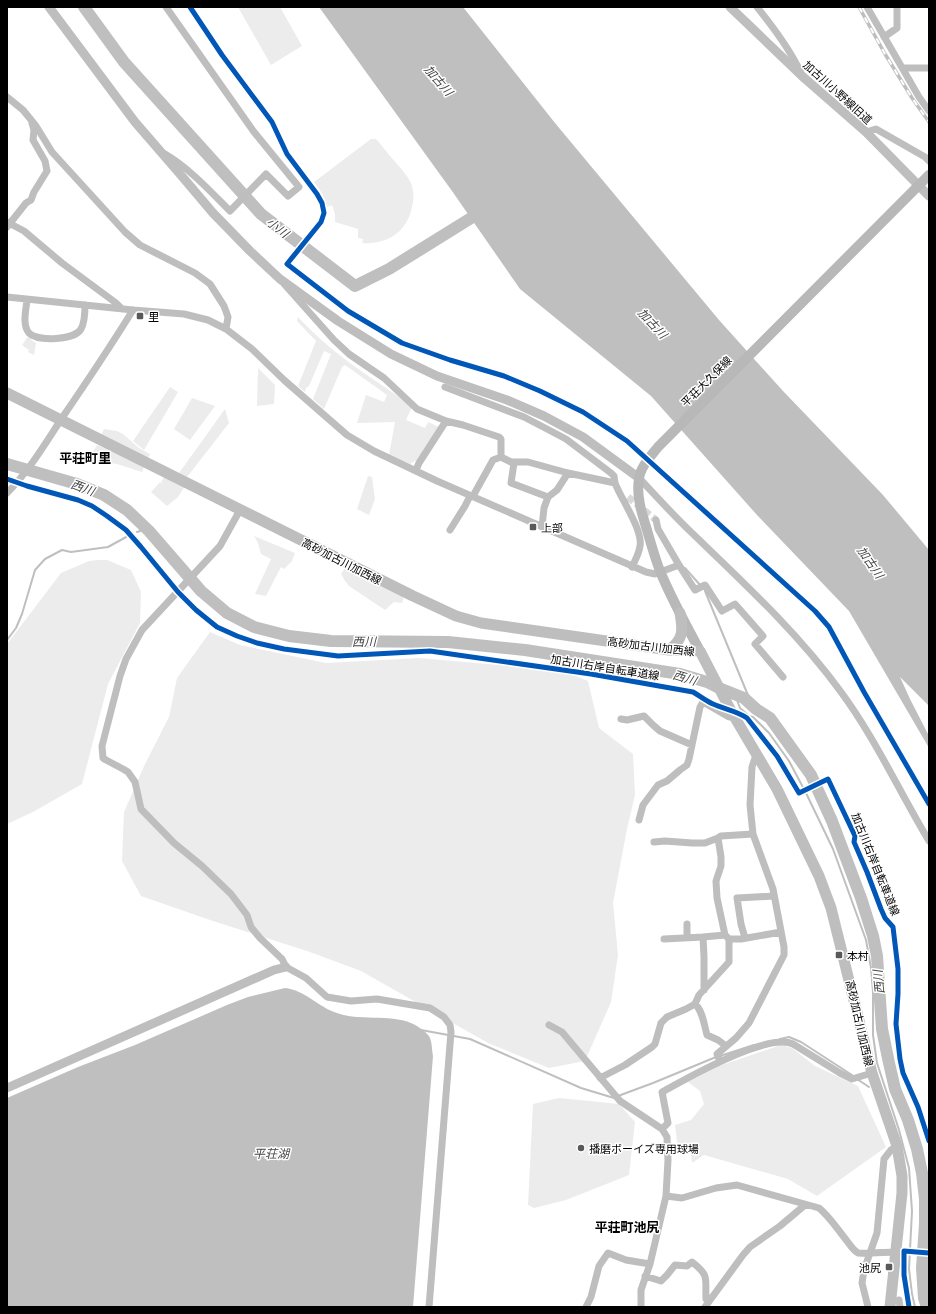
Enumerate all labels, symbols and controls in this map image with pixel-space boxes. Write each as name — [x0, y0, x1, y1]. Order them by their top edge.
street label: 加古川小野線旧道 — [801, 58, 875, 126]
water label: 加古川 — [422, 62, 457, 100]
water label: 小川 — [264, 214, 293, 241]
water label: 加古川 — [636, 305, 672, 342]
place label: 里 — [148, 310, 159, 323]
marker: 里 — [135, 311, 145, 321]
street label: 平荘大久保線 — [678, 353, 734, 409]
district label: 平荘町里 — [59, 450, 111, 466]
water label: 西川 — [69, 476, 99, 498]
place label: 上部 — [541, 521, 563, 534]
marker: 上部 — [528, 522, 538, 532]
street label: 高砂加古川加西線 — [300, 535, 384, 587]
water label: 加古川 — [855, 543, 888, 582]
water label: 西川 — [352, 634, 378, 648]
street label: 高砂加古川加西線 — [607, 634, 695, 658]
street label: 加古川右岸自転車道線 — [550, 652, 660, 682]
water label: 西川 — [671, 667, 700, 688]
street label: 加古川右岸自転車道線 — [849, 811, 903, 917]
place label: 本村 — [847, 949, 869, 962]
marker: 本村 — [834, 950, 844, 960]
water label: 西川 — [870, 967, 886, 995]
street label: 高砂加古川加西線 — [844, 979, 876, 1067]
place label: 播磨ボーイズ専用球場 — [589, 1142, 699, 1155]
marker: 播磨ボーイズ専用球場 — [576, 1143, 586, 1153]
water label: 平荘湖 — [253, 1146, 291, 1160]
district label: 平荘町池尻 — [594, 1219, 660, 1235]
place label: 池尻 — [859, 1261, 881, 1274]
marker: 池尻 — [884, 1262, 894, 1272]

